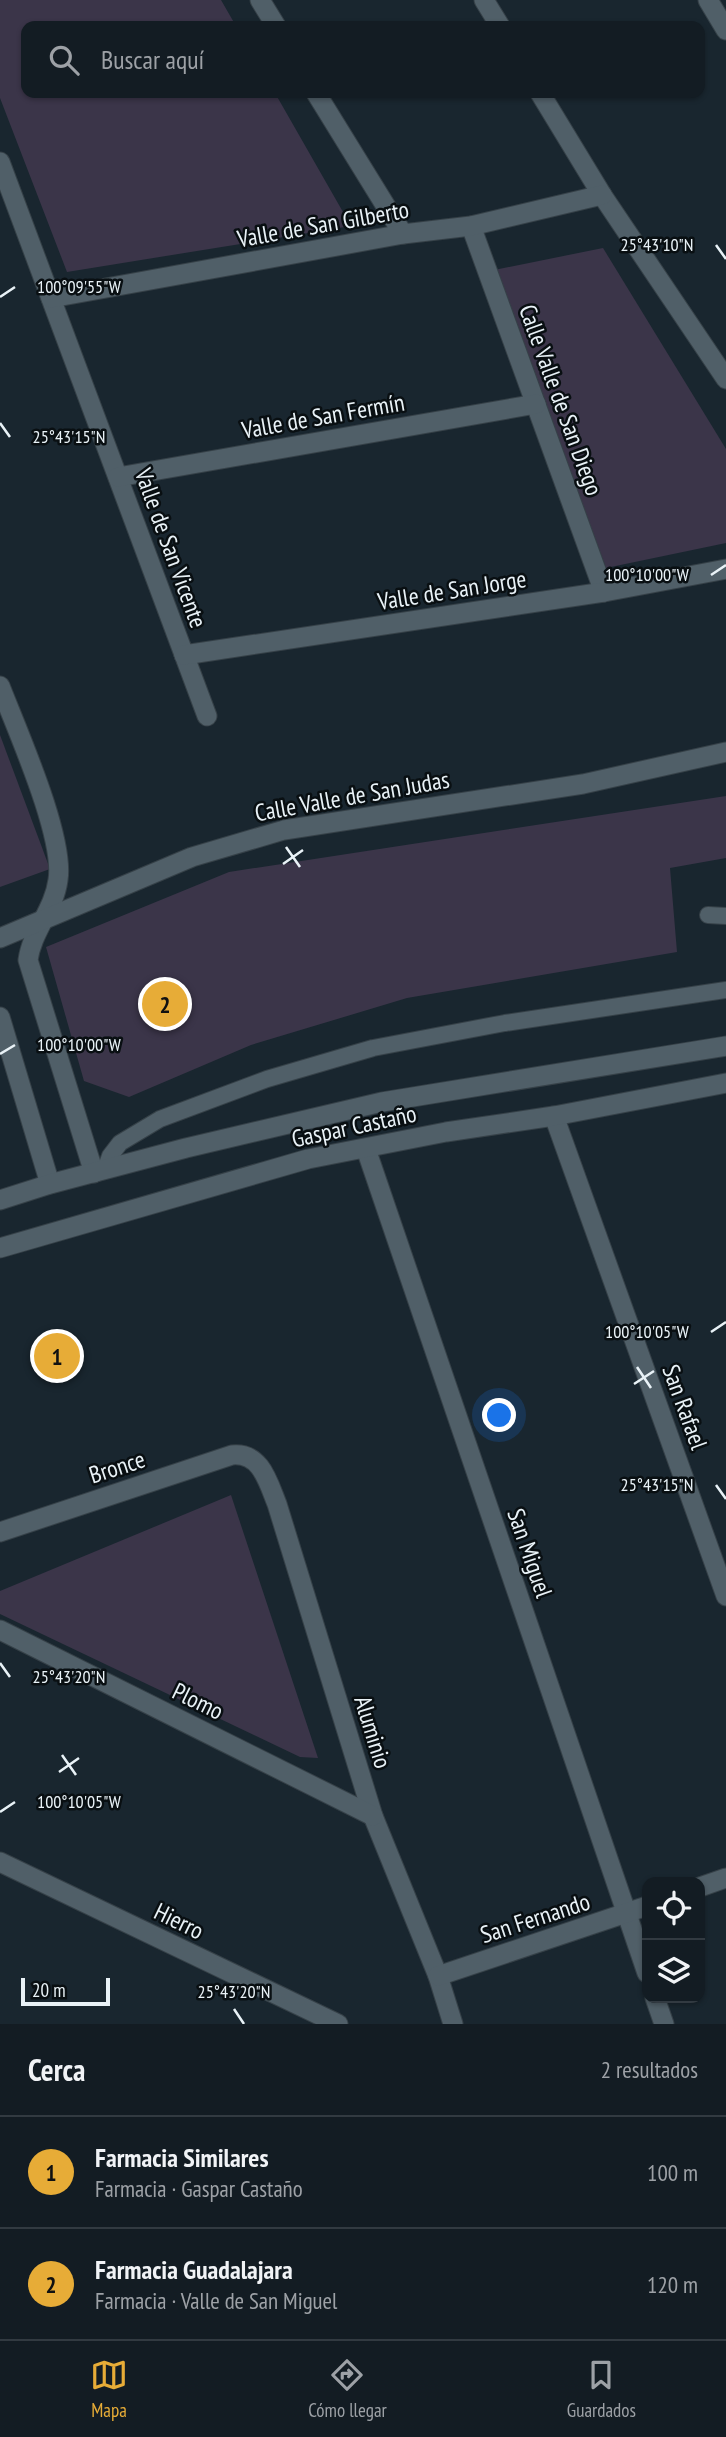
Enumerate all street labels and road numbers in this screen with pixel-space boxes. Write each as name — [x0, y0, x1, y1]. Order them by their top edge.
street label: Valle de San Gilberto — [234, 194, 411, 255]
street label: Calle Valle de San Diego — [512, 300, 610, 500]
street label: Valle de San Fermín — [238, 386, 407, 446]
street label: Valle de San Vicente — [127, 463, 214, 632]
street label: Valle de San Jorge — [375, 563, 528, 617]
street label: Calle Valle de San Judas — [252, 764, 452, 828]
street label: Gaspar Castaño — [289, 1098, 419, 1154]
street label: San Rafael — [655, 1360, 715, 1454]
street label: Bronce — [85, 1443, 149, 1491]
street label: San Miguel — [500, 1504, 560, 1602]
street label: Plomo — [167, 1675, 229, 1727]
street label: Aluminio — [347, 1692, 399, 1772]
street label: San Fernando — [476, 1886, 594, 1950]
street label: Hierro — [149, 1896, 209, 1946]

